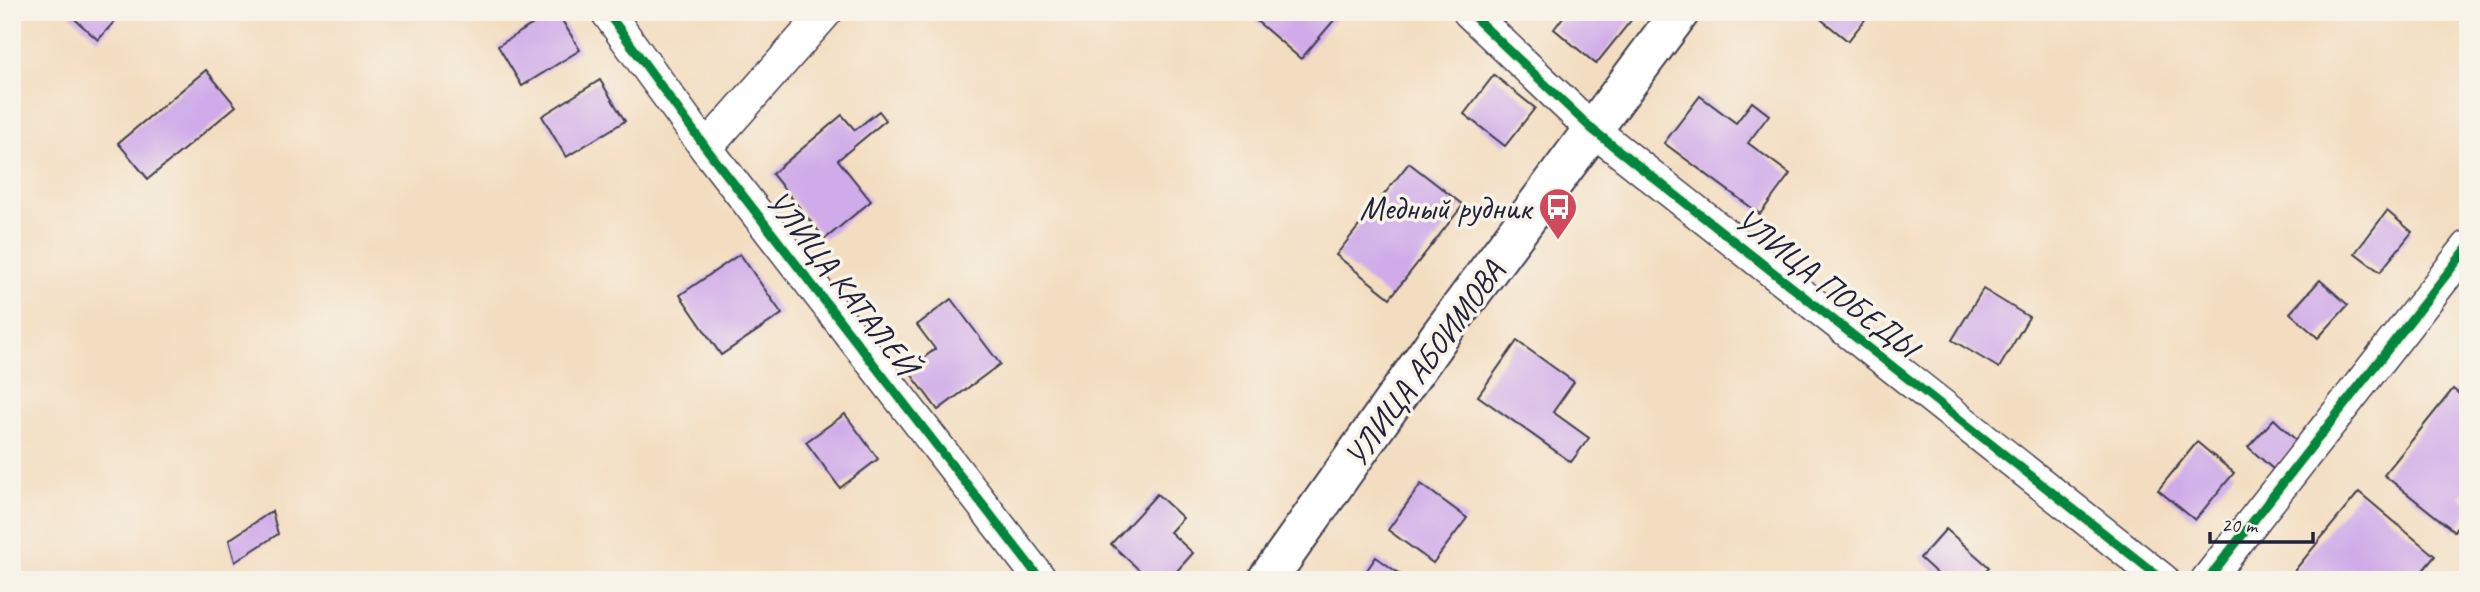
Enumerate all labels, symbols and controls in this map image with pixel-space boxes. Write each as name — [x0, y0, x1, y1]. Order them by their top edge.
street label: УЛИЦА КАТАЛЕЙ — [757, 182, 931, 388]
bus stop icon: Медный рудник — [1537, 186, 1579, 241]
place label: Медный рудник — [1359, 187, 1534, 229]
street label: УЛИЦА ПОБЕДЫ — [1727, 198, 1930, 370]
street label: УЛИЦА АБОИМОВА — [1335, 251, 1514, 475]
scale bar — [2210, 501, 2314, 545]
text: 20 m — [2221, 512, 2259, 538]

